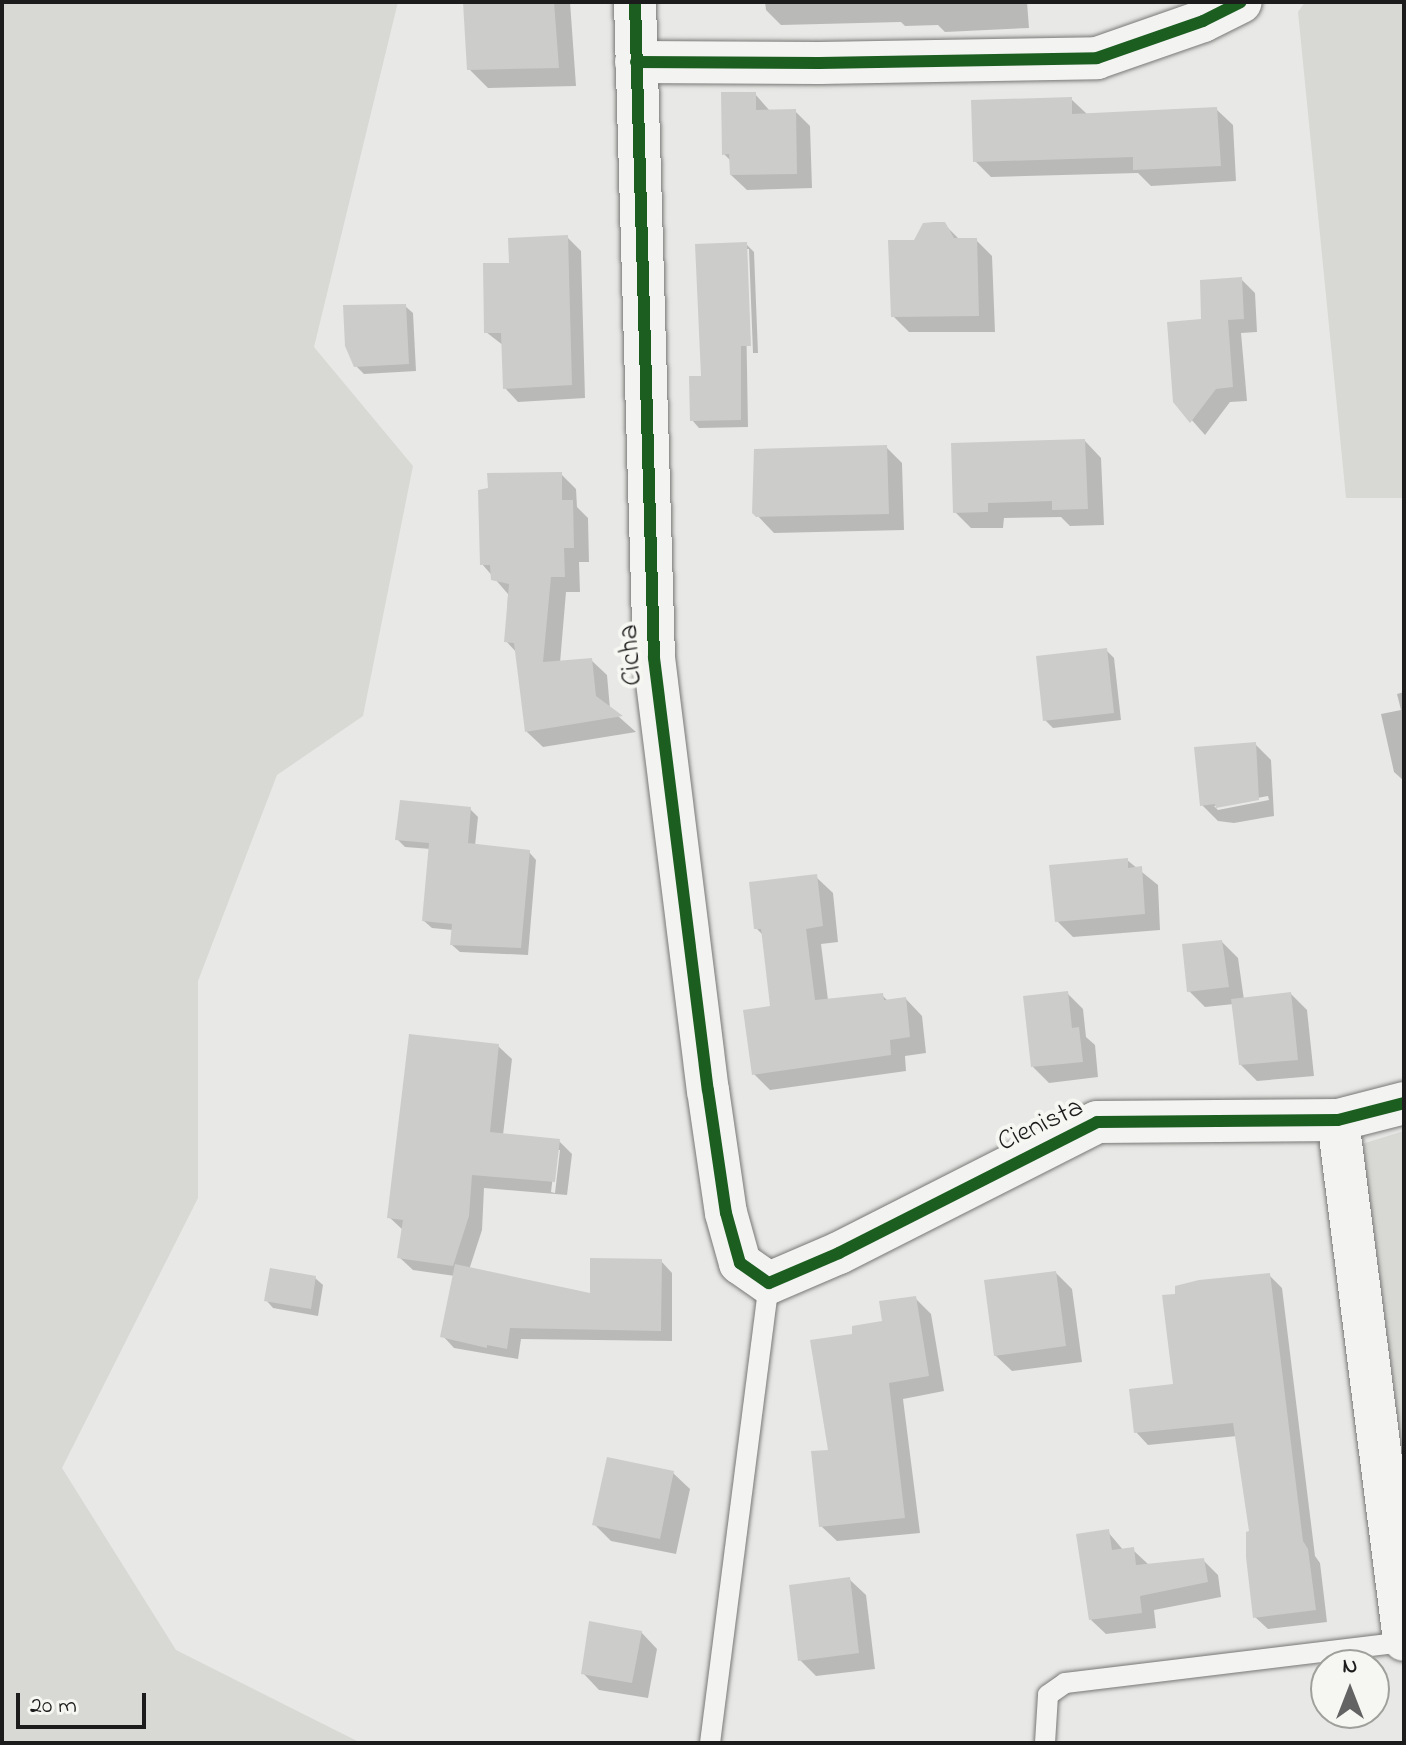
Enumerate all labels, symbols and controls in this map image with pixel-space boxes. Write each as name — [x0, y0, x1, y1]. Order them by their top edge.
street label: Cicha — [613, 623, 651, 687]
street label: Cienista — [993, 1092, 1089, 1160]
north arrow — [1310, 1649, 1390, 1729]
text: N — [1343, 1651, 1357, 1683]
scale bar — [20, 1677, 150, 1727]
text: 20 m — [30, 1689, 77, 1724]

